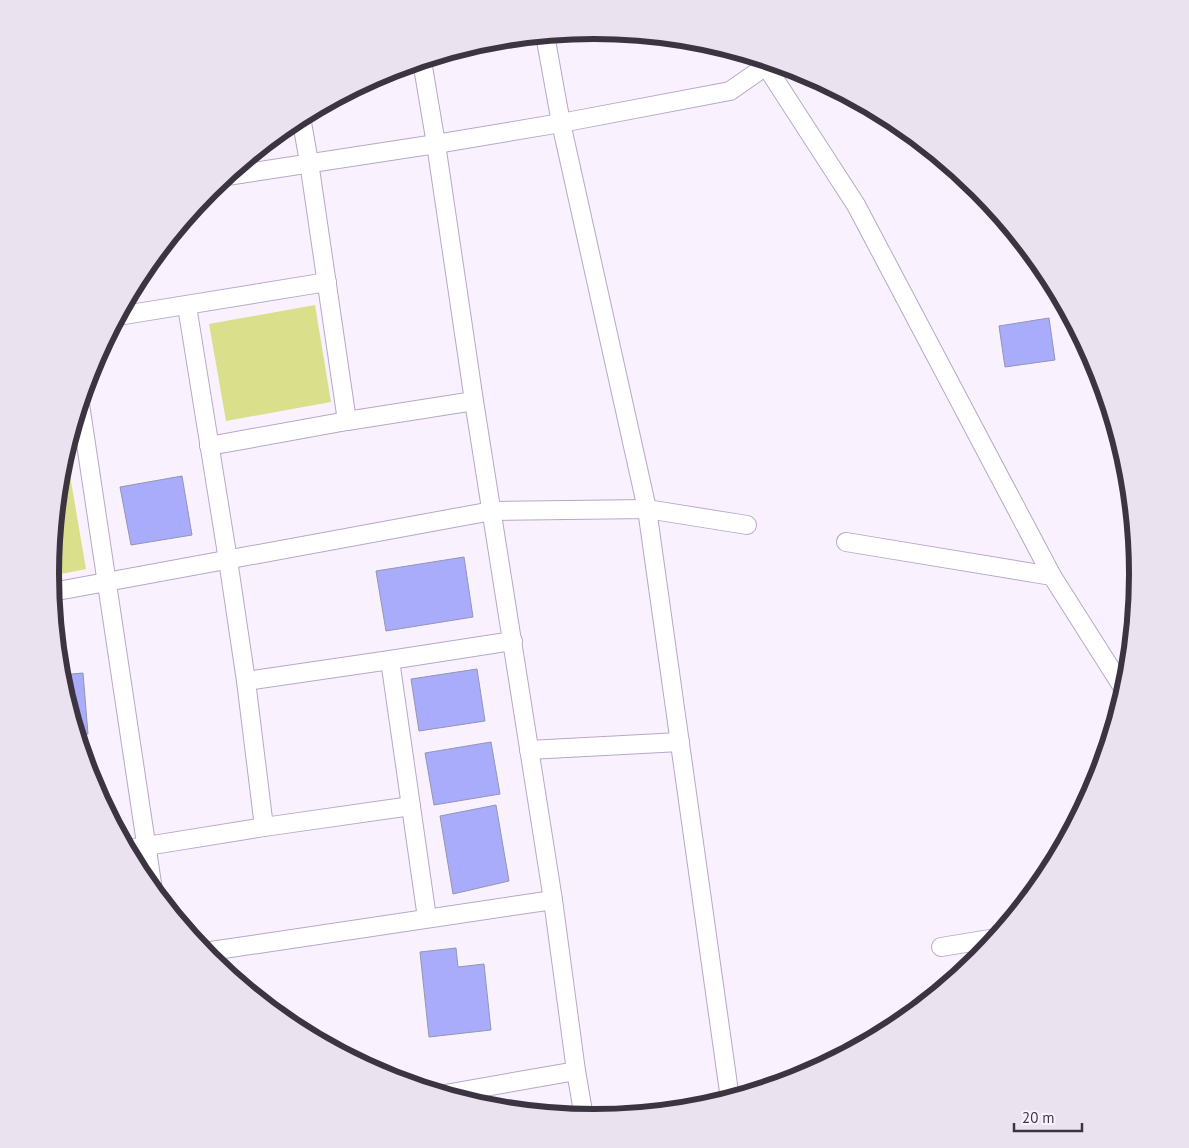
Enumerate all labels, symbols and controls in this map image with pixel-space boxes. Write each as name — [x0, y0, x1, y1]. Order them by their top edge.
scale bar — [1014, 1100, 1082, 1132]
text: 20 m — [1022, 1108, 1055, 1127]

